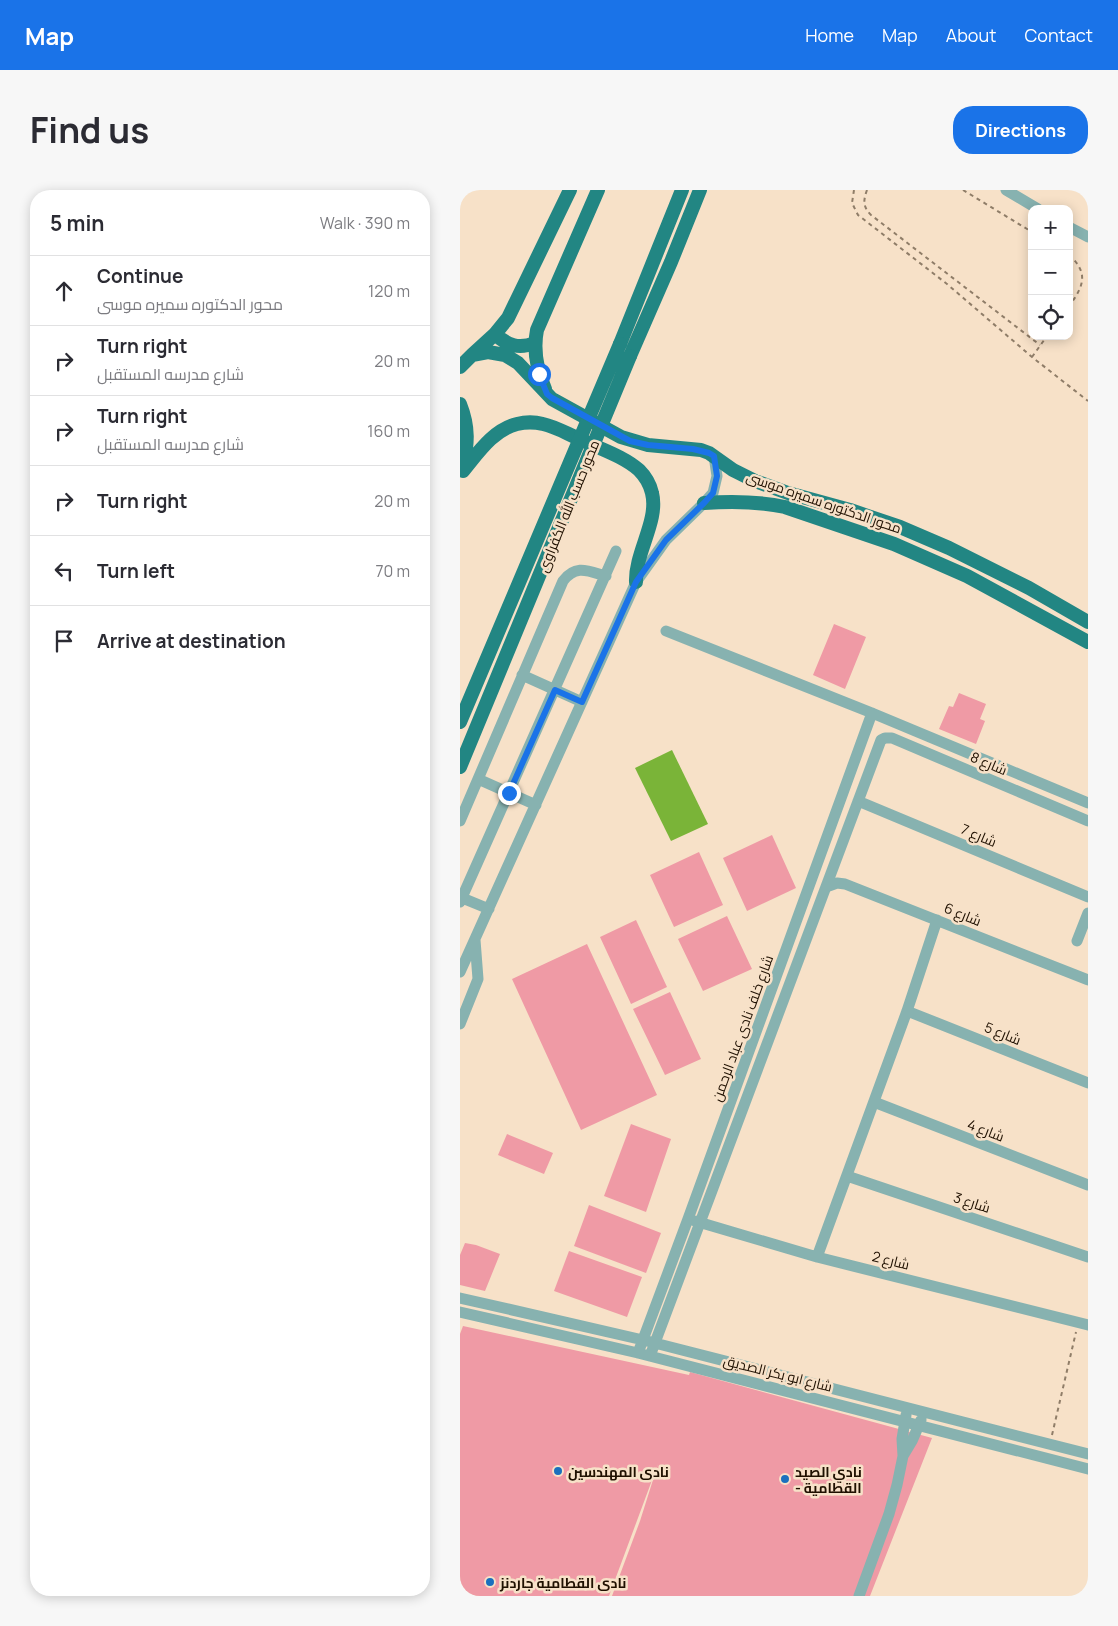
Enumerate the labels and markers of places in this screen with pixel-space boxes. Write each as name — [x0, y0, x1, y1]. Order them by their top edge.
place label: نادى المهندسين — [568, 1462, 669, 1481]
place label: نادي الصيد - القطامية — [795, 1462, 862, 1497]
marker: نادى المهندسين — [552, 1465, 564, 1477]
marker: نادي الصيد - القطامية — [779, 1473, 791, 1485]
place label: نادى القطامية جاردنز — [499, 1573, 626, 1592]
marker: نادى القطامية جاردنز — [484, 1576, 496, 1588]

